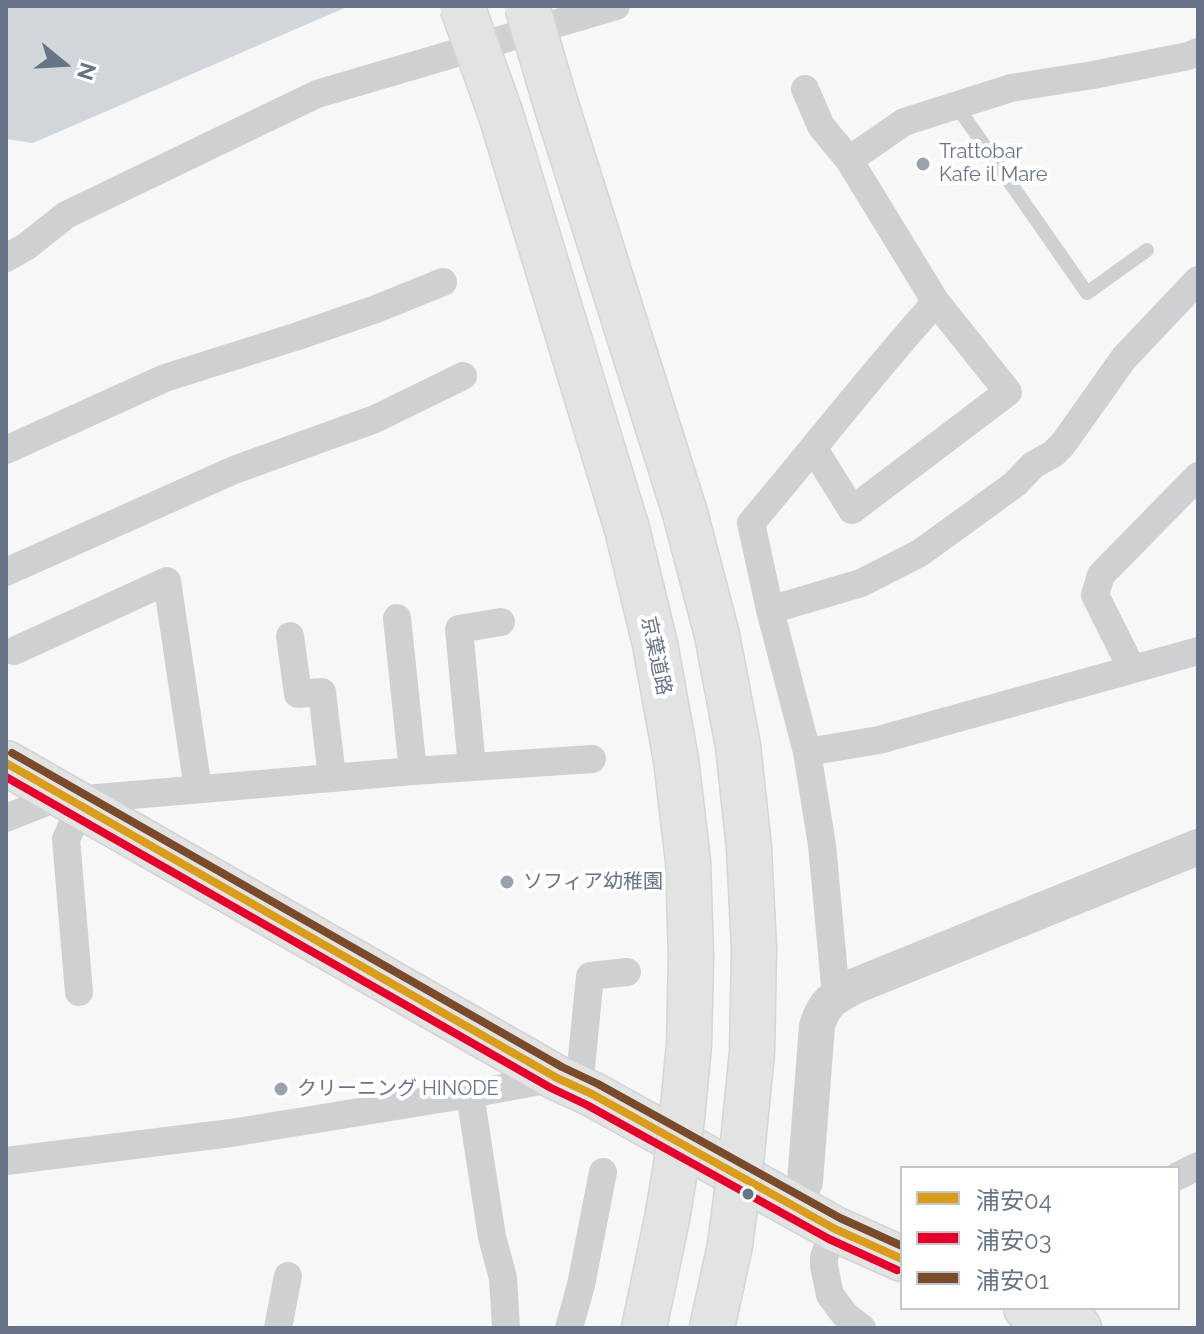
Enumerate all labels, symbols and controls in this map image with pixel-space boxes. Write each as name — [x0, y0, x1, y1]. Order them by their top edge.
north arrow — [24, 24, 104, 104]
text: N — [72, 59, 102, 83]
place label: Trattobar Kafe il Mare — [939, 140, 1047, 187]
marker: Trattobar Kafe il Mare — [914, 155, 932, 173]
street label: 京葉道路 — [636, 614, 676, 698]
place label: ソフィア幼稚園 — [523, 870, 663, 894]
marker: ソフィア幼稚園 — [498, 873, 516, 891]
place label: クリーニング HINODE — [297, 1077, 499, 1101]
marker: クリーニング HINODE — [272, 1080, 290, 1098]
legend — [900, 1166, 1180, 1310]
unlabelled marker — [740, 1186, 756, 1202]
text: 浦安04 — [976, 1186, 1052, 1215]
text: 浦安03 — [976, 1226, 1052, 1255]
text: 浦安01 — [976, 1266, 1049, 1295]

